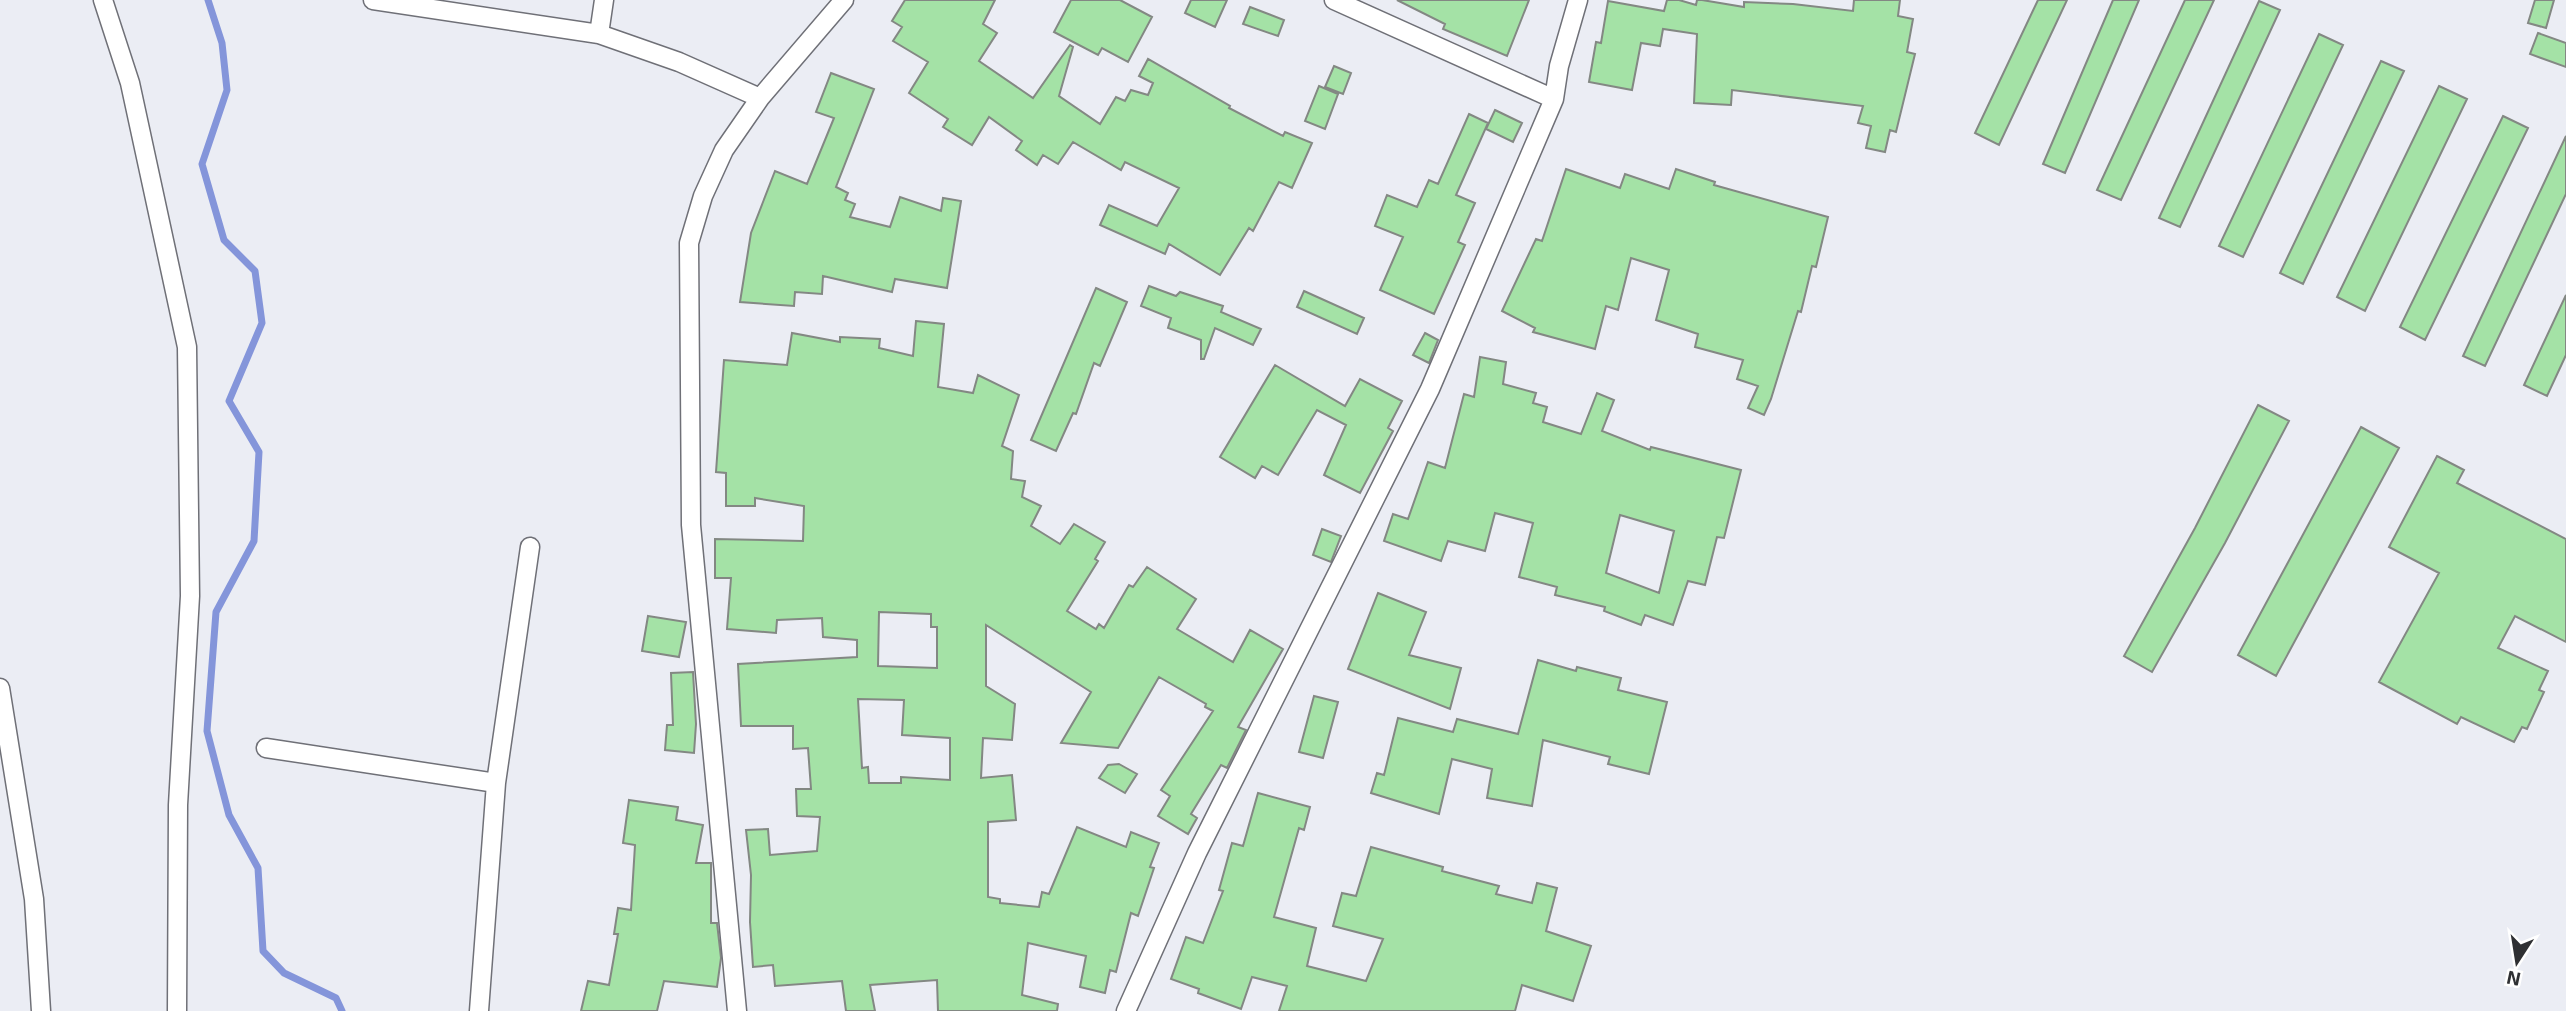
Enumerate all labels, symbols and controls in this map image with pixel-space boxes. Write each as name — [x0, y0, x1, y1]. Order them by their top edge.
north arrow — [2482, 927, 2552, 997]
text: N — [2504, 966, 2522, 992]

